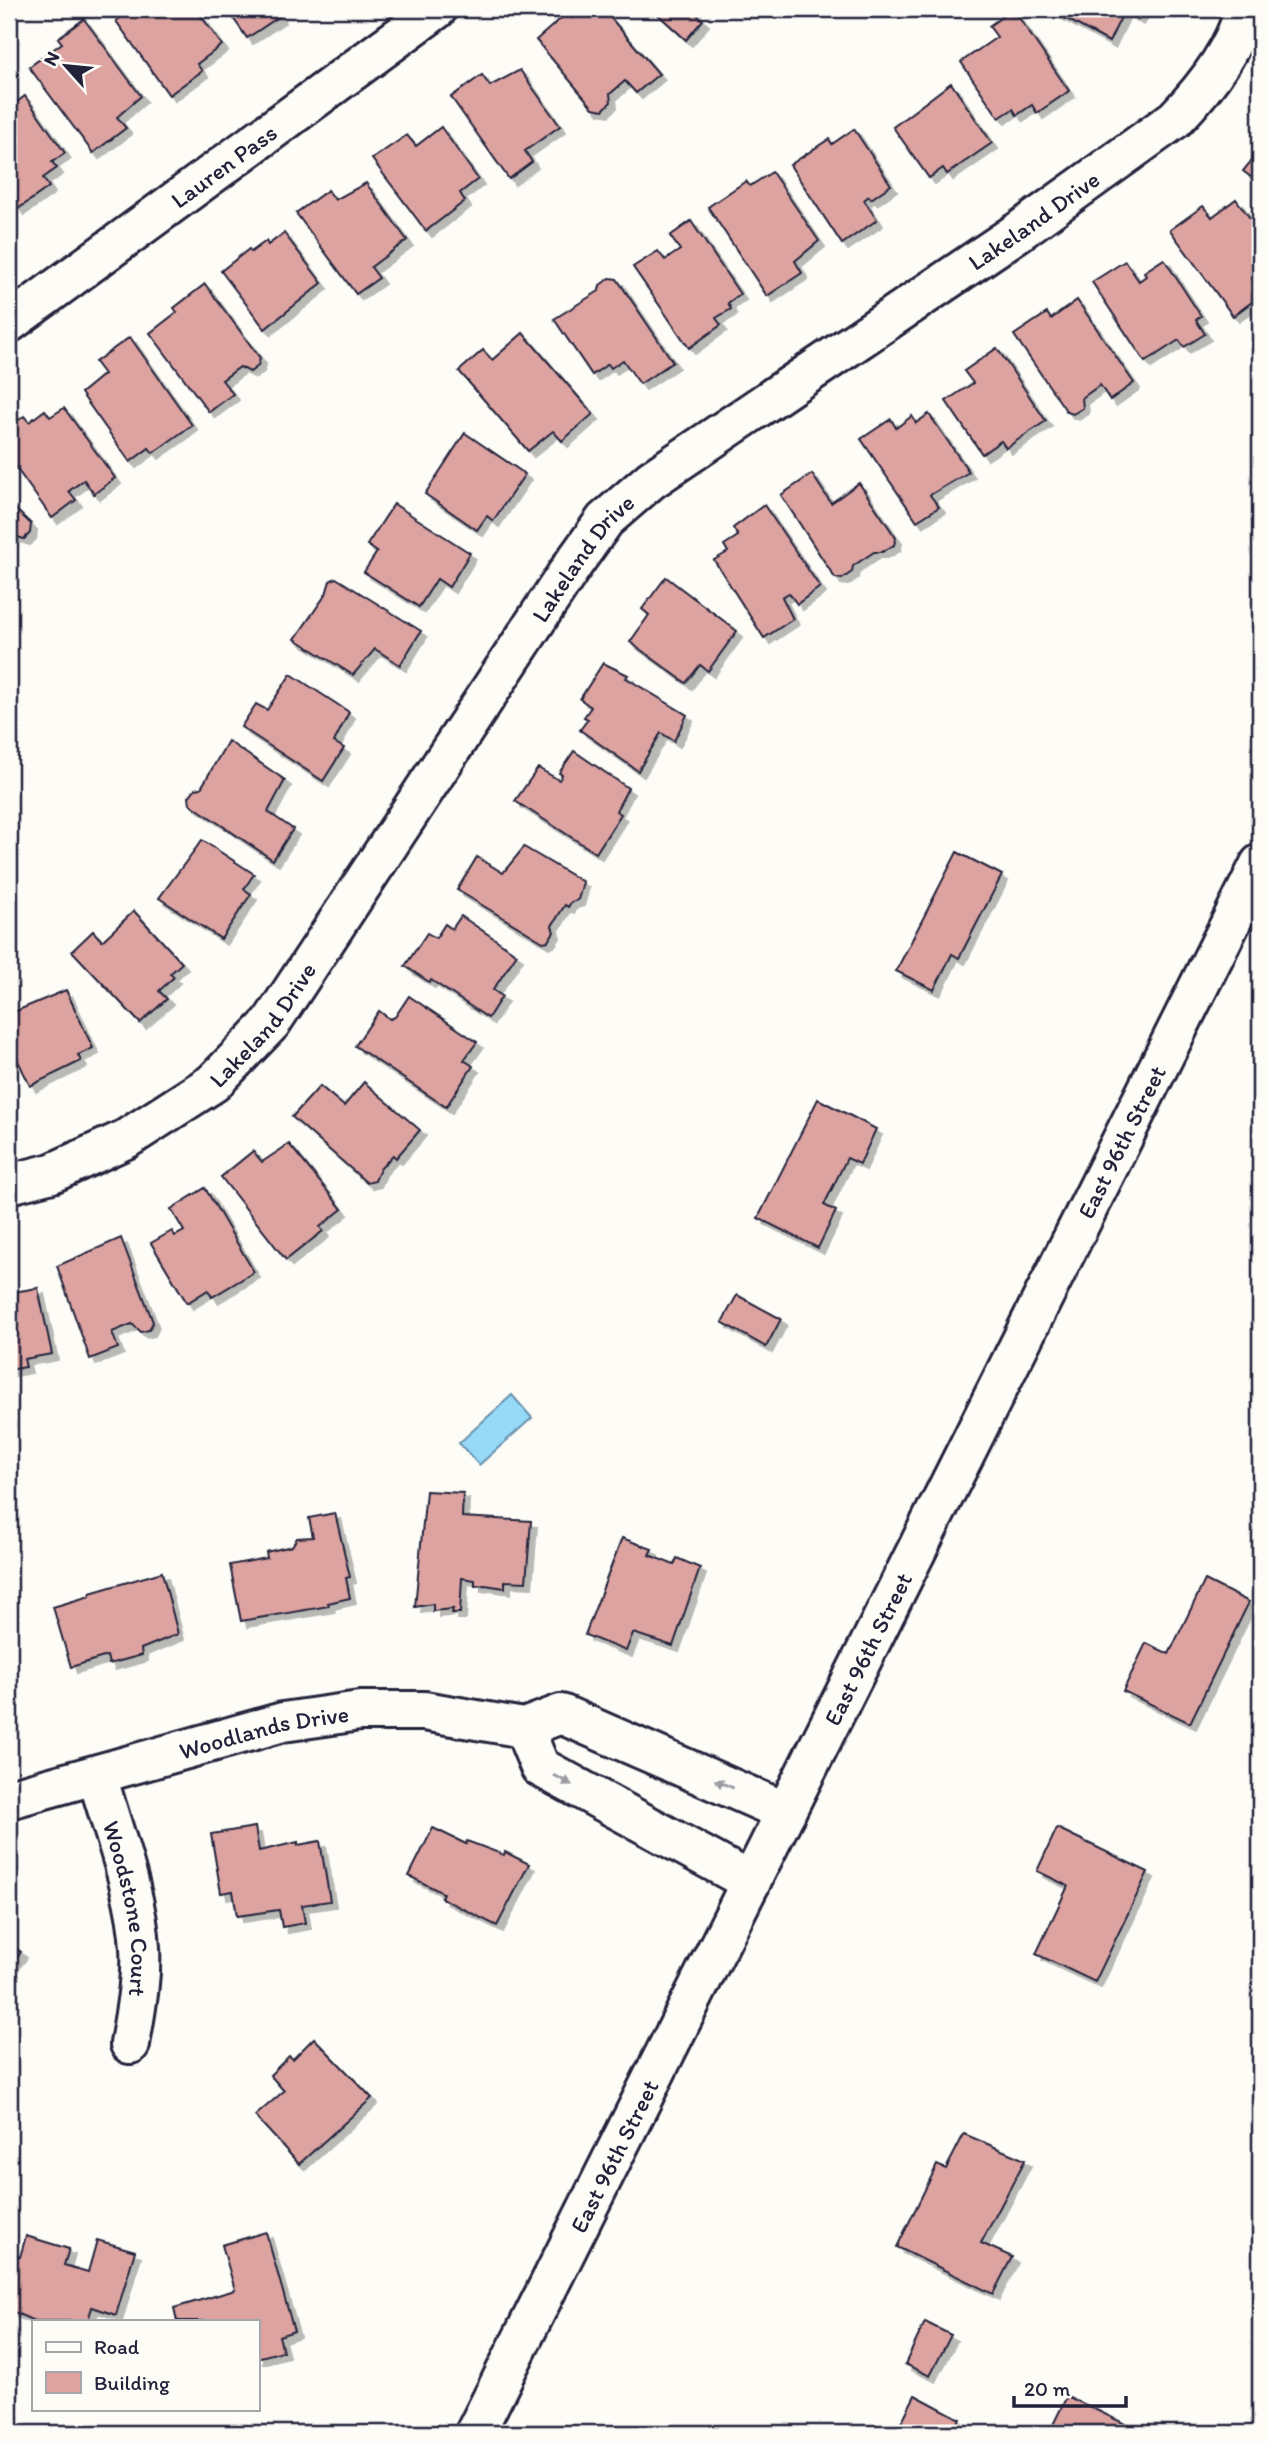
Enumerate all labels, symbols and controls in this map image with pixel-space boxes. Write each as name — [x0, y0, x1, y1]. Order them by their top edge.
north arrow — [32, 32, 102, 102]
text: N — [38, 48, 64, 69]
street label: Lauren Pass — [165, 117, 282, 214]
street label: Lakeland Drive — [962, 164, 1105, 276]
street label: Lakeland Drive — [525, 487, 640, 627]
street label: Lakeland Drive — [203, 956, 322, 1093]
street label: East 96th Street — [1071, 1060, 1172, 1223]
street label: East 96th Street — [817, 1567, 918, 1730]
street label: Woodlands Drive — [176, 1698, 351, 1765]
one-way arrow — [553, 1774, 572, 1786]
one-way arrow — [714, 1778, 734, 1790]
street label: Woodstone Court — [97, 1817, 155, 1998]
street label: East 96th Street — [563, 2074, 664, 2237]
legend — [32, 2320, 259, 2410]
text: Road — [94, 2334, 140, 2359]
scale bar — [1014, 2365, 1126, 2409]
text: Building — [94, 2370, 170, 2395]
text: 20 m — [1024, 2376, 1071, 2401]

